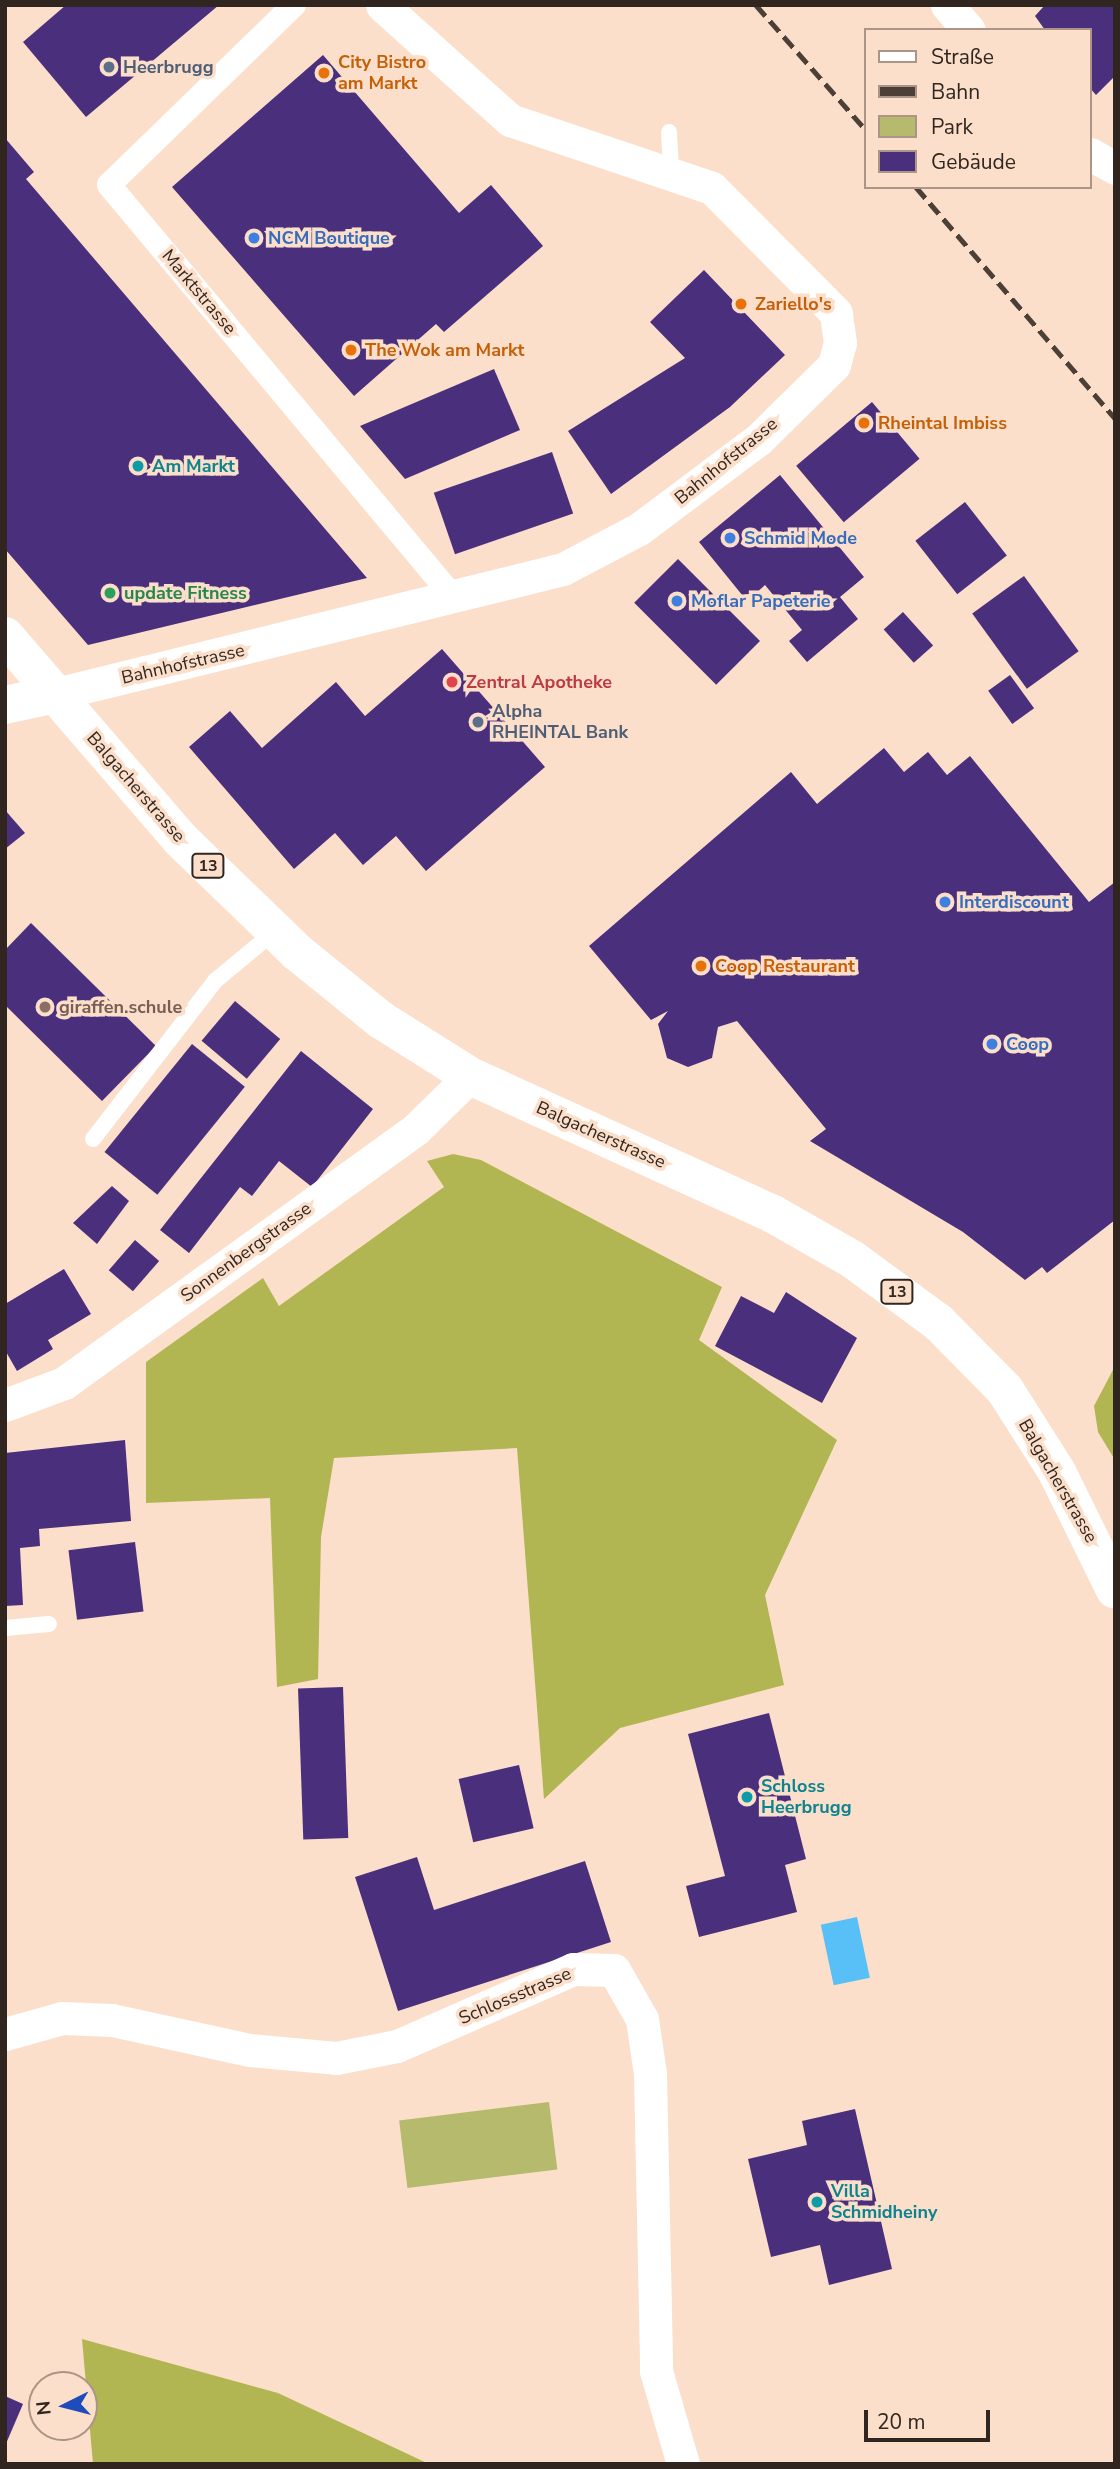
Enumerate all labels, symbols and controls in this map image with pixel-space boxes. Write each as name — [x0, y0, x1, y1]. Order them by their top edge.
legend — [864, 28, 1092, 189]
text: Straße — [931, 43, 994, 71]
place label: City Bistro am Markt — [338, 52, 426, 94]
place label: Heerbrugg — [123, 56, 214, 78]
marker: Heerbrugg — [101, 59, 117, 75]
marker: City Bistro am Markt — [316, 65, 332, 81]
text: Bahn — [931, 78, 980, 106]
text: Park — [931, 113, 973, 141]
text: Gebäude — [931, 148, 1016, 176]
place label: NCM Boutique — [268, 227, 390, 249]
marker: NCM Boutique — [246, 230, 262, 246]
street label: Marktstrasse — [157, 245, 241, 339]
place label: Zariello's — [755, 293, 832, 315]
marker: Zariello's — [733, 296, 749, 312]
place label: The Wok am Markt — [365, 339, 524, 361]
marker: The Wok am Markt — [343, 342, 359, 358]
place label: Rheintal Imbiss — [878, 412, 1007, 434]
street label: Bahnhofstrasse — [670, 413, 782, 509]
marker: Rheintal Imbiss — [856, 415, 872, 431]
place label: Am Markt — [152, 455, 235, 477]
marker: Am Markt — [130, 458, 146, 474]
place label: Schmid Mode — [744, 527, 857, 549]
marker: Schmid Mode — [722, 530, 738, 546]
place label: update Fitness — [124, 582, 247, 604]
marker: update Fitness — [102, 585, 118, 601]
place label: Moflar Papeterie — [691, 590, 831, 612]
marker: Moflar Papeterie — [669, 593, 685, 609]
street label: Bahnhofstrasse — [119, 639, 247, 689]
place label: Zentral Apotheke — [466, 671, 612, 693]
marker: Zentral Apotheke — [444, 674, 460, 690]
place label: Alpha RHEINTAL Bank — [492, 701, 628, 744]
marker: Alpha RHEINTAL Bank — [470, 714, 486, 730]
street label: Balgacherstrasse — [82, 727, 190, 847]
road number: 13 — [190, 853, 226, 878]
place label: Interdiscount — [959, 891, 1069, 913]
marker: Interdiscount — [937, 894, 953, 910]
place label: Coop Restaurant — [715, 955, 855, 977]
marker: Coop Restaurant — [693, 958, 709, 974]
place label: giraffen.schule — [59, 996, 182, 1018]
marker: giraffen.schule — [37, 999, 53, 1015]
place label: Coop — [1006, 1033, 1049, 1055]
marker: Coop — [984, 1036, 1000, 1052]
street label: Balgacherstrasse — [533, 1097, 669, 1173]
street label: Sonnenbergstrasse — [177, 1197, 315, 1307]
road number: 13 — [880, 1280, 914, 1304]
street label: Balgacherstrasse — [1014, 1415, 1102, 1547]
place label: Schloss Heerbrugg — [761, 1776, 852, 1818]
marker: Schloss Heerbrugg — [739, 1789, 755, 1805]
street label: Schlossstrasse — [456, 1963, 574, 2029]
place label: Villa Schmidheiny — [831, 2181, 937, 2224]
marker: Villa Schmidheiny — [809, 2194, 825, 2210]
north arrow — [28, 2371, 98, 2441]
scale bar — [868, 2396, 994, 2440]
text: N — [30, 2400, 58, 2416]
text: 20 m — [877, 2408, 926, 2436]

